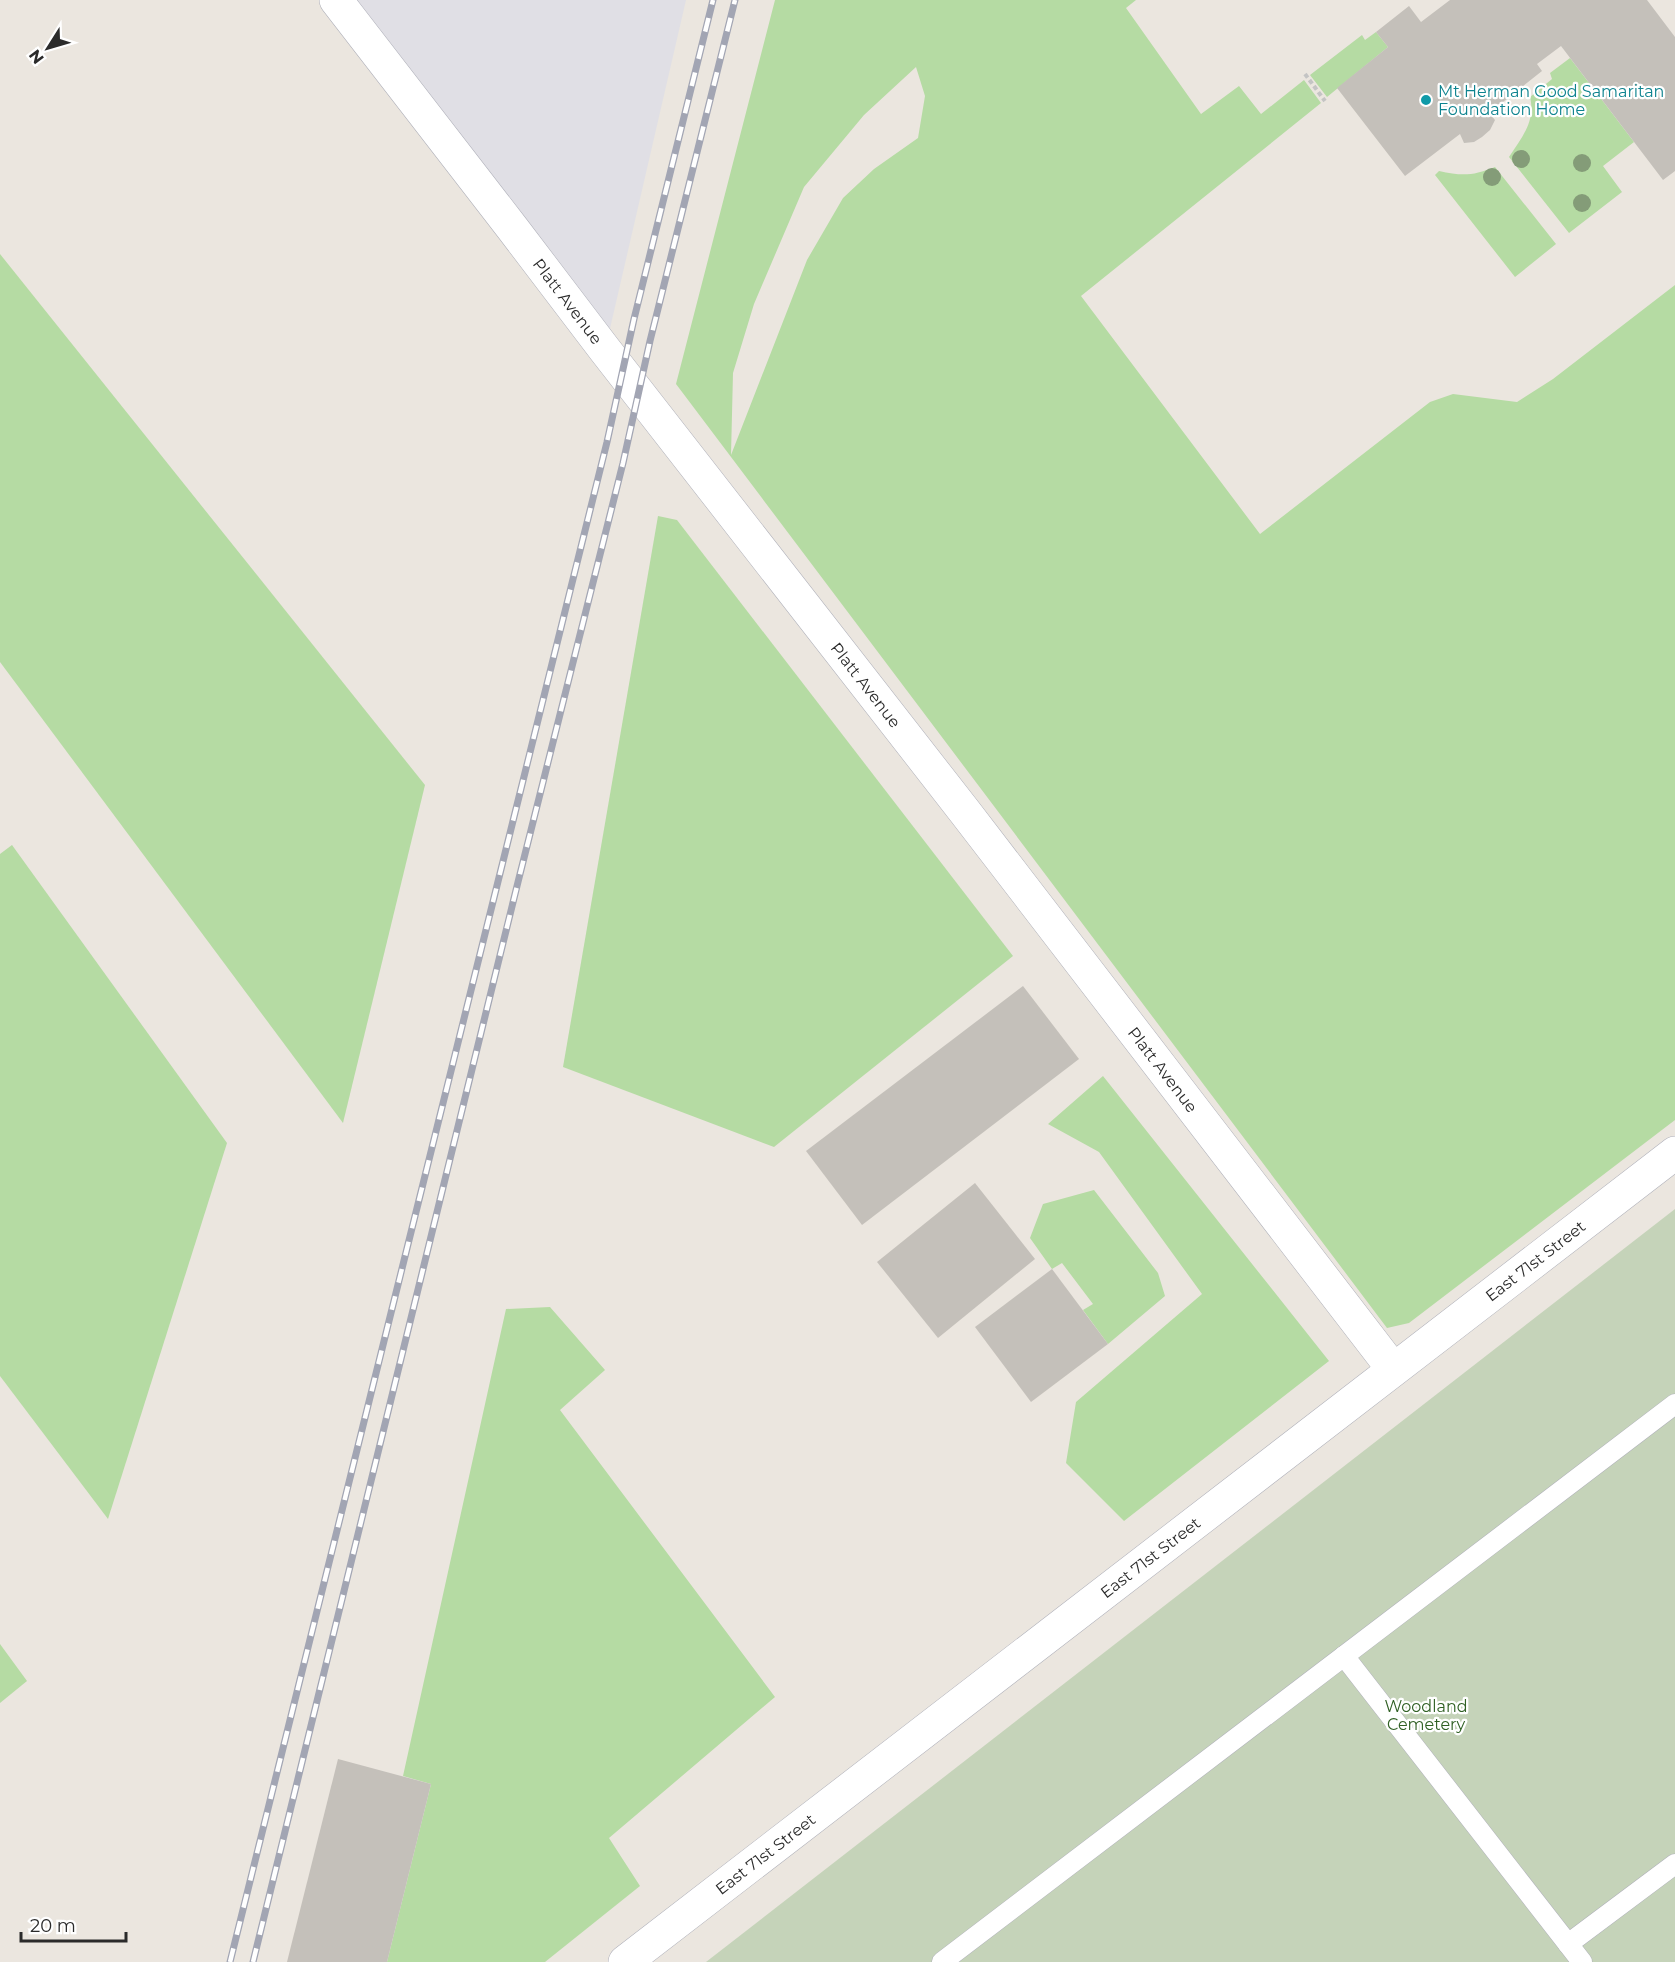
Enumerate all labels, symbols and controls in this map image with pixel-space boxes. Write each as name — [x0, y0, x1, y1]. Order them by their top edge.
north arrow — [18, 18, 78, 78]
text: N — [25, 46, 48, 68]
place label: Mt Herman Good Samaritan Foundation Home — [1438, 82, 1664, 119]
marker: Mt Herman Good Samaritan Foundation Home — [1419, 93, 1433, 107]
street label: Platt Avenue — [529, 255, 606, 348]
street label: Platt Avenue — [827, 639, 905, 732]
street label: Platt Avenue — [1124, 1023, 1201, 1116]
street label: East 71st Street — [1482, 1216, 1590, 1306]
street label: East 71st Street — [1097, 1513, 1205, 1602]
park label: Woodland Cemetery — [1384, 1697, 1468, 1734]
street label: East 71st Street — [712, 1810, 820, 1899]
scale bar — [21, 1905, 126, 1943]
text: 20 m — [30, 1915, 76, 1937]

